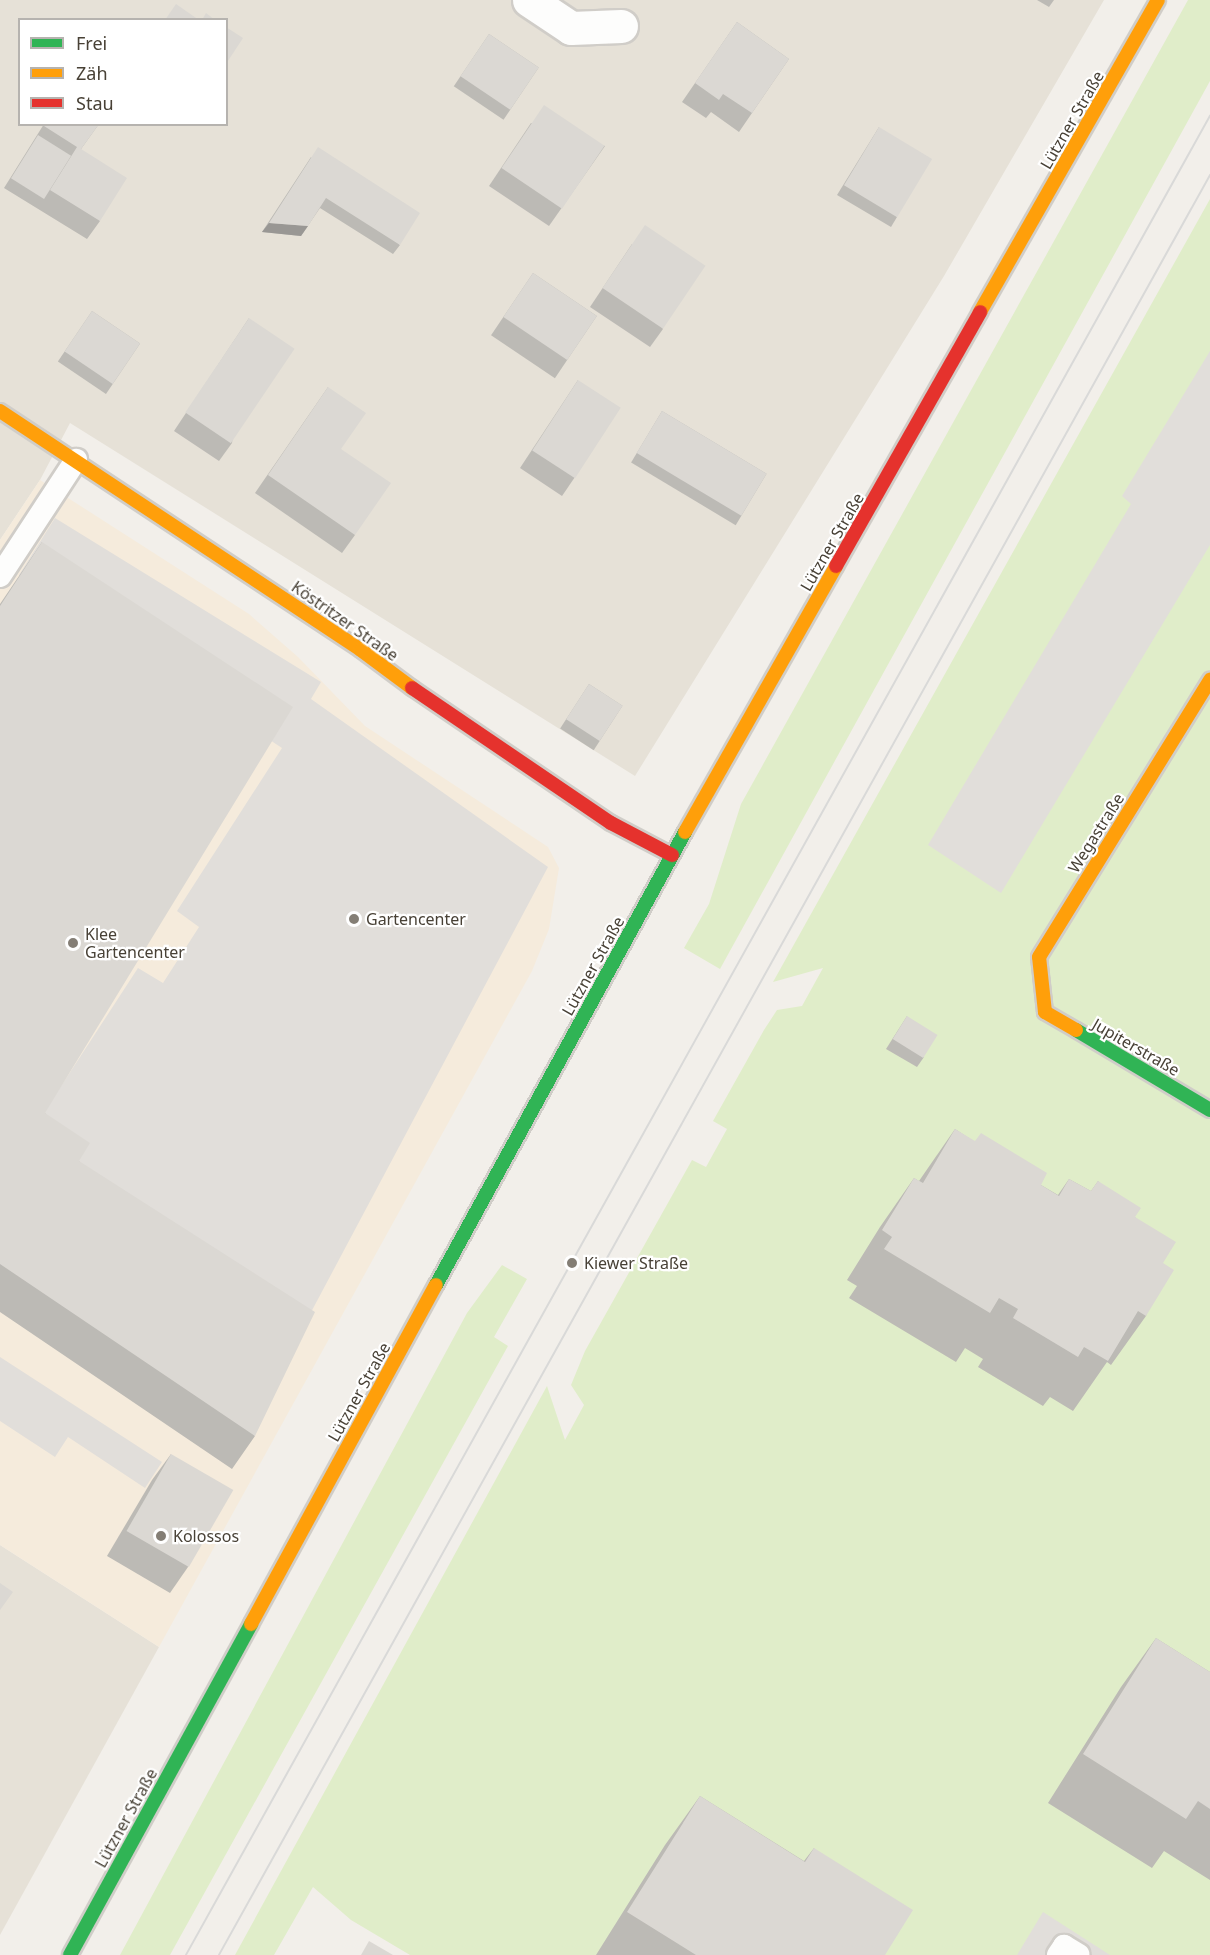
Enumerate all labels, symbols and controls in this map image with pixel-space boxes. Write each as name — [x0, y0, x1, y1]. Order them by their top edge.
legend — [18, 18, 228, 126]
text: Frei — [76, 31, 107, 55]
text: Zäh — [76, 61, 108, 85]
street label: Lützner Straße — [1036, 67, 1108, 173]
text: Stau — [76, 91, 114, 115]
street label: Lützner Straße — [796, 489, 868, 595]
street label: Köstritzer Straße — [288, 577, 402, 665]
street label: Wegastraße — [1064, 790, 1128, 876]
place label: Gartencenter — [366, 909, 466, 929]
marker: Gartencenter — [347, 912, 361, 926]
street label: Lützner Straße — [558, 913, 628, 1019]
place label: Klee Gartencenter — [85, 924, 185, 962]
marker: Klee Gartencenter — [66, 936, 80, 950]
street label: Jupiterstraße — [1089, 1014, 1183, 1080]
place label: Kiewer Straße — [584, 1253, 688, 1273]
marker: Kiewer Straße — [565, 1256, 579, 1270]
street label: Lützner Straße — [324, 1339, 394, 1445]
place label: Kolossos — [173, 1526, 239, 1546]
marker: Kolossos — [154, 1529, 168, 1543]
street label: Lützner Straße — [91, 1765, 161, 1871]

